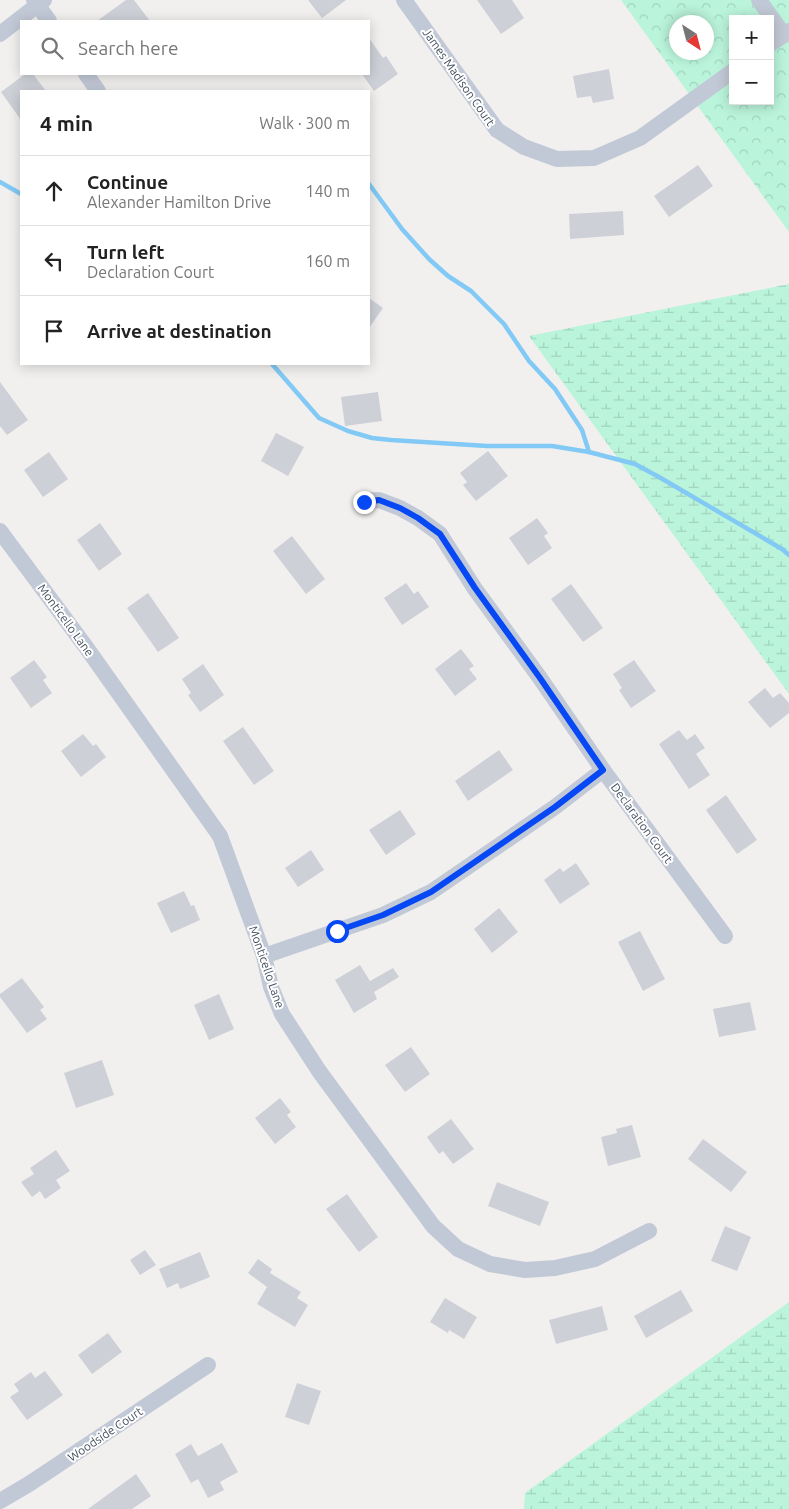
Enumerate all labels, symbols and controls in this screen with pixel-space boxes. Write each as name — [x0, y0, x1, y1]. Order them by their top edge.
north arrow — [669, 15, 714, 60]
map controls — [729, 15, 774, 105]
button: + — [729, 15, 774, 60]
search box — [20, 20, 370, 75]
street label: James Madison Court — [420, 26, 498, 128]
icon: search — [38, 34, 66, 62]
text: Search here — [78, 37, 178, 59]
button: − — [729, 60, 774, 105]
text: 4 min — [40, 111, 93, 135]
text: Walk · 300 m — [259, 114, 350, 132]
text: Continue — [87, 171, 168, 193]
icon: ahead — [40, 177, 68, 205]
text: 140 m — [305, 182, 350, 200]
text: Alexander Hamilton Drive — [87, 193, 271, 211]
text: Turn left — [87, 241, 165, 263]
icon: left — [40, 247, 68, 275]
text: 160 m — [305, 252, 350, 270]
text: Declaration Court — [87, 263, 214, 281]
icon: arrive — [40, 317, 68, 345]
text: Arrive at destination — [87, 320, 272, 342]
route end — [353, 491, 376, 514]
street label: Monticello Lane — [35, 581, 97, 659]
street label: Declaration Court — [609, 781, 675, 866]
route start — [326, 920, 349, 943]
street label: Monticello Lane — [247, 924, 287, 1010]
street label: Woodside Court — [65, 1404, 145, 1464]

